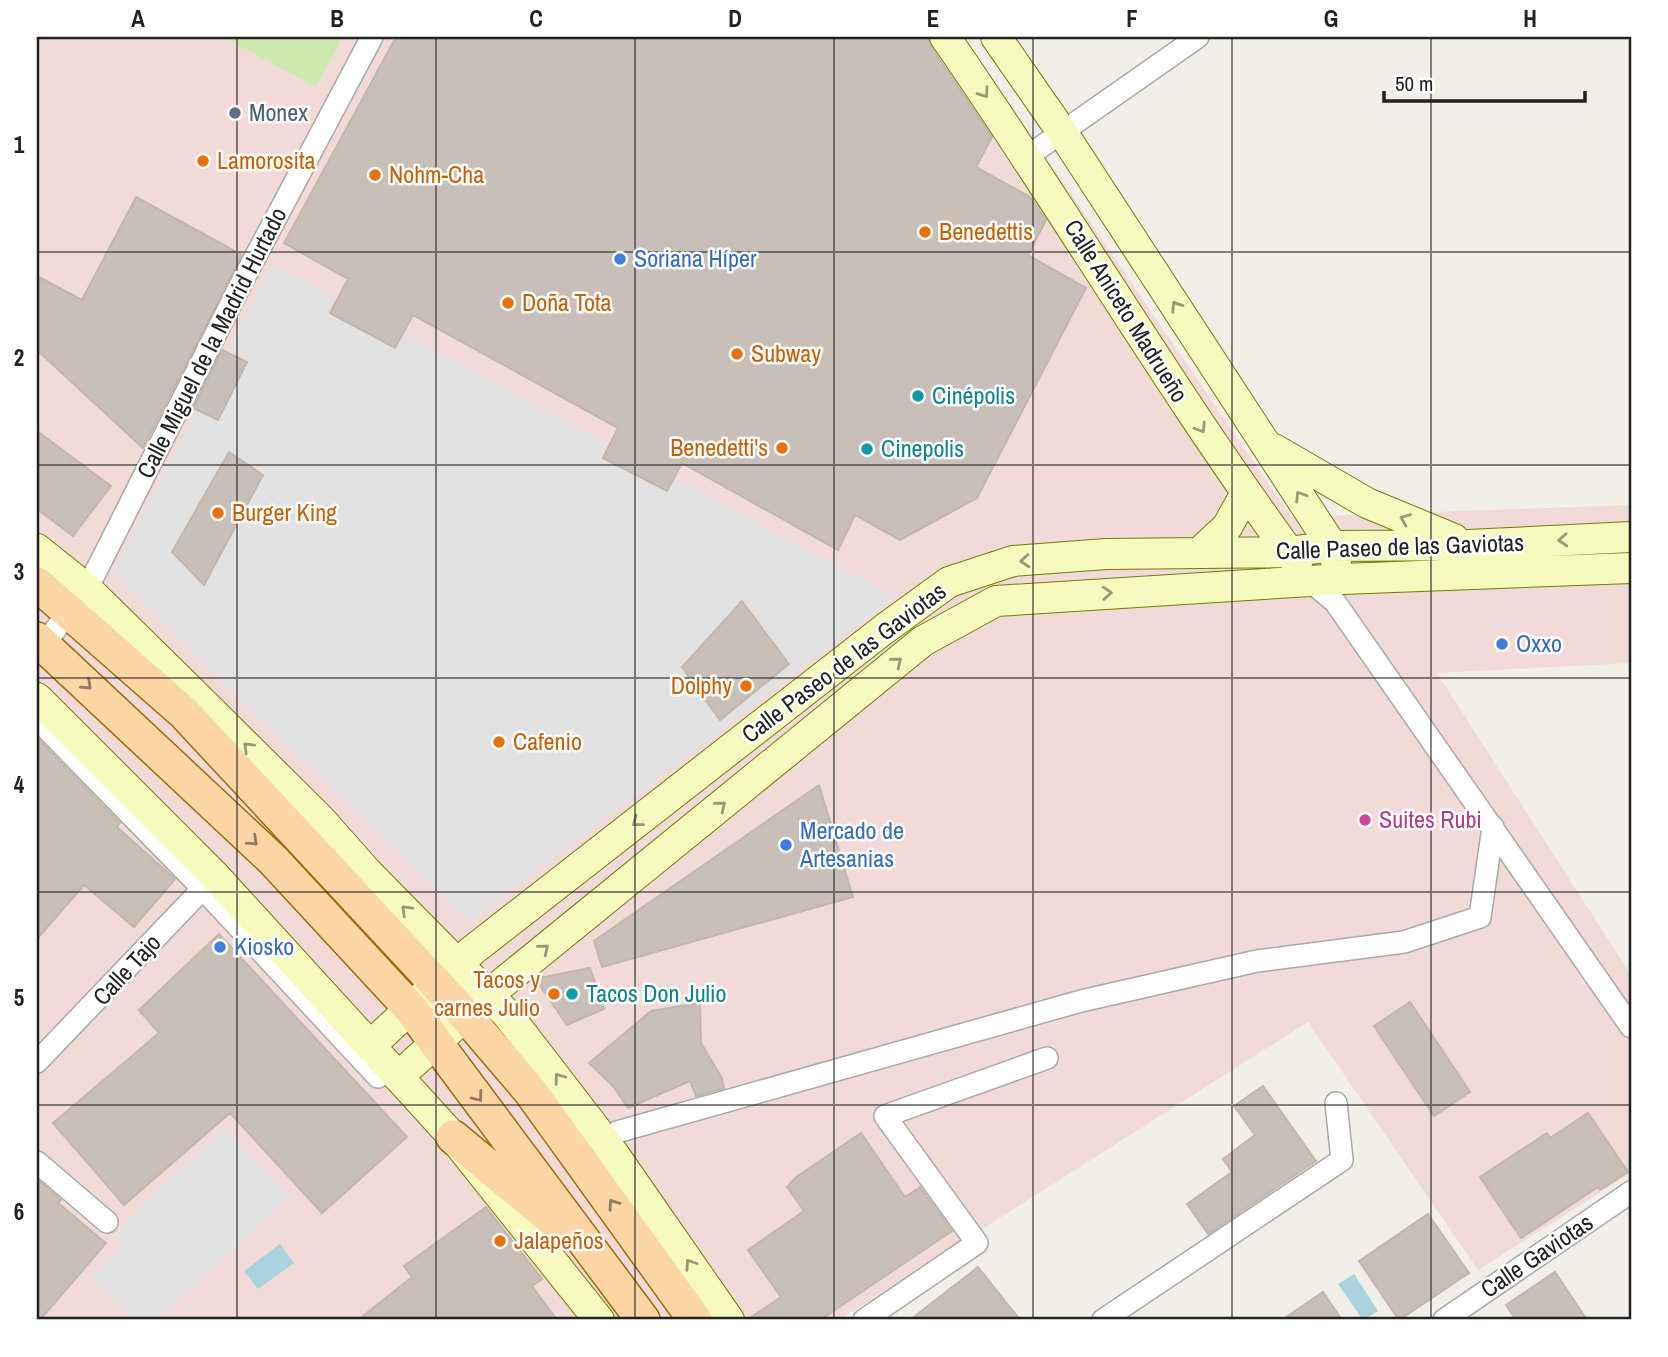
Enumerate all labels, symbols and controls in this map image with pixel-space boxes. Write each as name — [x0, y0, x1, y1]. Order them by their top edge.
text: A — [131, 3, 145, 34]
text: B — [330, 3, 344, 34]
text: C — [529, 3, 543, 34]
text: D — [728, 3, 742, 34]
text: E — [927, 3, 939, 34]
text: F — [1126, 3, 1138, 34]
text: G — [1324, 3, 1338, 34]
text: H — [1523, 3, 1537, 34]
scale bar — [1384, 60, 1586, 104]
text: 50 m — [1395, 69, 1433, 98]
one-way arrow — [976, 85, 988, 98]
place label: Monex — [249, 96, 308, 128]
marker: Monex — [227, 105, 243, 121]
text: 1 — [14, 129, 25, 160]
place label: Lamorosita — [217, 144, 316, 176]
marker: Lamorosita — [195, 153, 211, 169]
place label: Nohm-Cha — [389, 158, 484, 190]
marker: Nohm-Cha — [367, 167, 383, 183]
street label: Calle Miguel de la Madrid Hurtado — [129, 202, 293, 483]
street label: Calle Aniceto Madrueño — [1058, 213, 1196, 408]
place label: Benedettis — [939, 215, 1033, 247]
marker: Benedettis — [917, 224, 933, 240]
place label: Soriana Híper — [634, 242, 757, 274]
marker: Soriana Híper — [612, 251, 628, 267]
place label: Doña Tota — [522, 286, 611, 318]
marker: Doña Tota — [500, 295, 516, 311]
one-way arrow — [1171, 300, 1184, 313]
place label: Subway — [751, 337, 821, 369]
text: 2 — [14, 342, 24, 373]
marker: Subway — [729, 346, 745, 362]
place label: Cinépolis — [932, 379, 1015, 411]
marker: Cinépolis — [910, 388, 926, 404]
one-way arrow — [1192, 420, 1205, 433]
place label: Benedetti's — [670, 431, 768, 463]
place label: Cinepolis — [881, 432, 964, 464]
marker: Benedetti's — [774, 440, 790, 456]
marker: Cinepolis — [859, 441, 875, 457]
one-way arrow — [1296, 491, 1309, 504]
place label: Burger King — [232, 496, 337, 528]
marker: Burger King — [210, 505, 226, 521]
one-way arrow — [1399, 513, 1411, 527]
street label: Calle Paseo de las Gaviotas — [1275, 526, 1525, 566]
one-way arrow — [1557, 533, 1568, 548]
one-way arrow — [1019, 553, 1030, 568]
text: 3 — [14, 556, 24, 587]
street label: Calle Paseo de las Gaviotas — [735, 575, 952, 750]
one-way arrow — [1102, 585, 1113, 600]
place label: Oxxo — [1516, 627, 1562, 659]
marker: Oxxo — [1494, 636, 1510, 652]
one-way arrow — [890, 658, 902, 671]
place label: Dolphy — [671, 669, 732, 701]
one-way arrow — [79, 676, 92, 689]
marker: Dolphy — [738, 678, 754, 694]
place label: Cafenio — [513, 725, 582, 757]
marker: Cafenio — [491, 734, 507, 750]
one-way arrow — [243, 743, 256, 756]
text: 4 — [14, 769, 25, 800]
one-way arrow — [713, 802, 726, 814]
place label: Suites Rubi — [1379, 803, 1482, 835]
marker: Suites Rubi — [1357, 812, 1373, 828]
one-way arrow — [632, 813, 645, 826]
place label: Mercado de Artesanias — [799, 814, 904, 874]
one-way arrow — [244, 832, 257, 845]
marker: Mercado de Artesanias — [778, 837, 794, 853]
one-way arrow — [401, 906, 414, 919]
street label: Calle Tajo — [85, 927, 167, 1012]
place label: Kiosko — [234, 930, 294, 962]
marker: Kiosko — [212, 939, 228, 955]
one-way arrow — [537, 945, 549, 958]
place label: Tacos y carnes Julio — [434, 963, 540, 1023]
place label: Tacos Don Julio — [586, 977, 726, 1009]
text: 5 — [14, 982, 24, 1013]
marker: Tacos y carnes Julio — [546, 986, 562, 1002]
marker: Tacos Don Julio — [564, 986, 580, 1002]
one-way arrow — [555, 1073, 567, 1086]
one-way arrow — [470, 1089, 482, 1101]
text: 6 — [14, 1196, 24, 1227]
one-way arrow — [609, 1199, 621, 1212]
street label: Calle Gaviotas — [1474, 1206, 1599, 1305]
place label: Jalapeños — [514, 1224, 604, 1256]
marker: Jalapeños — [492, 1233, 508, 1249]
one-way arrow — [685, 1259, 698, 1272]

